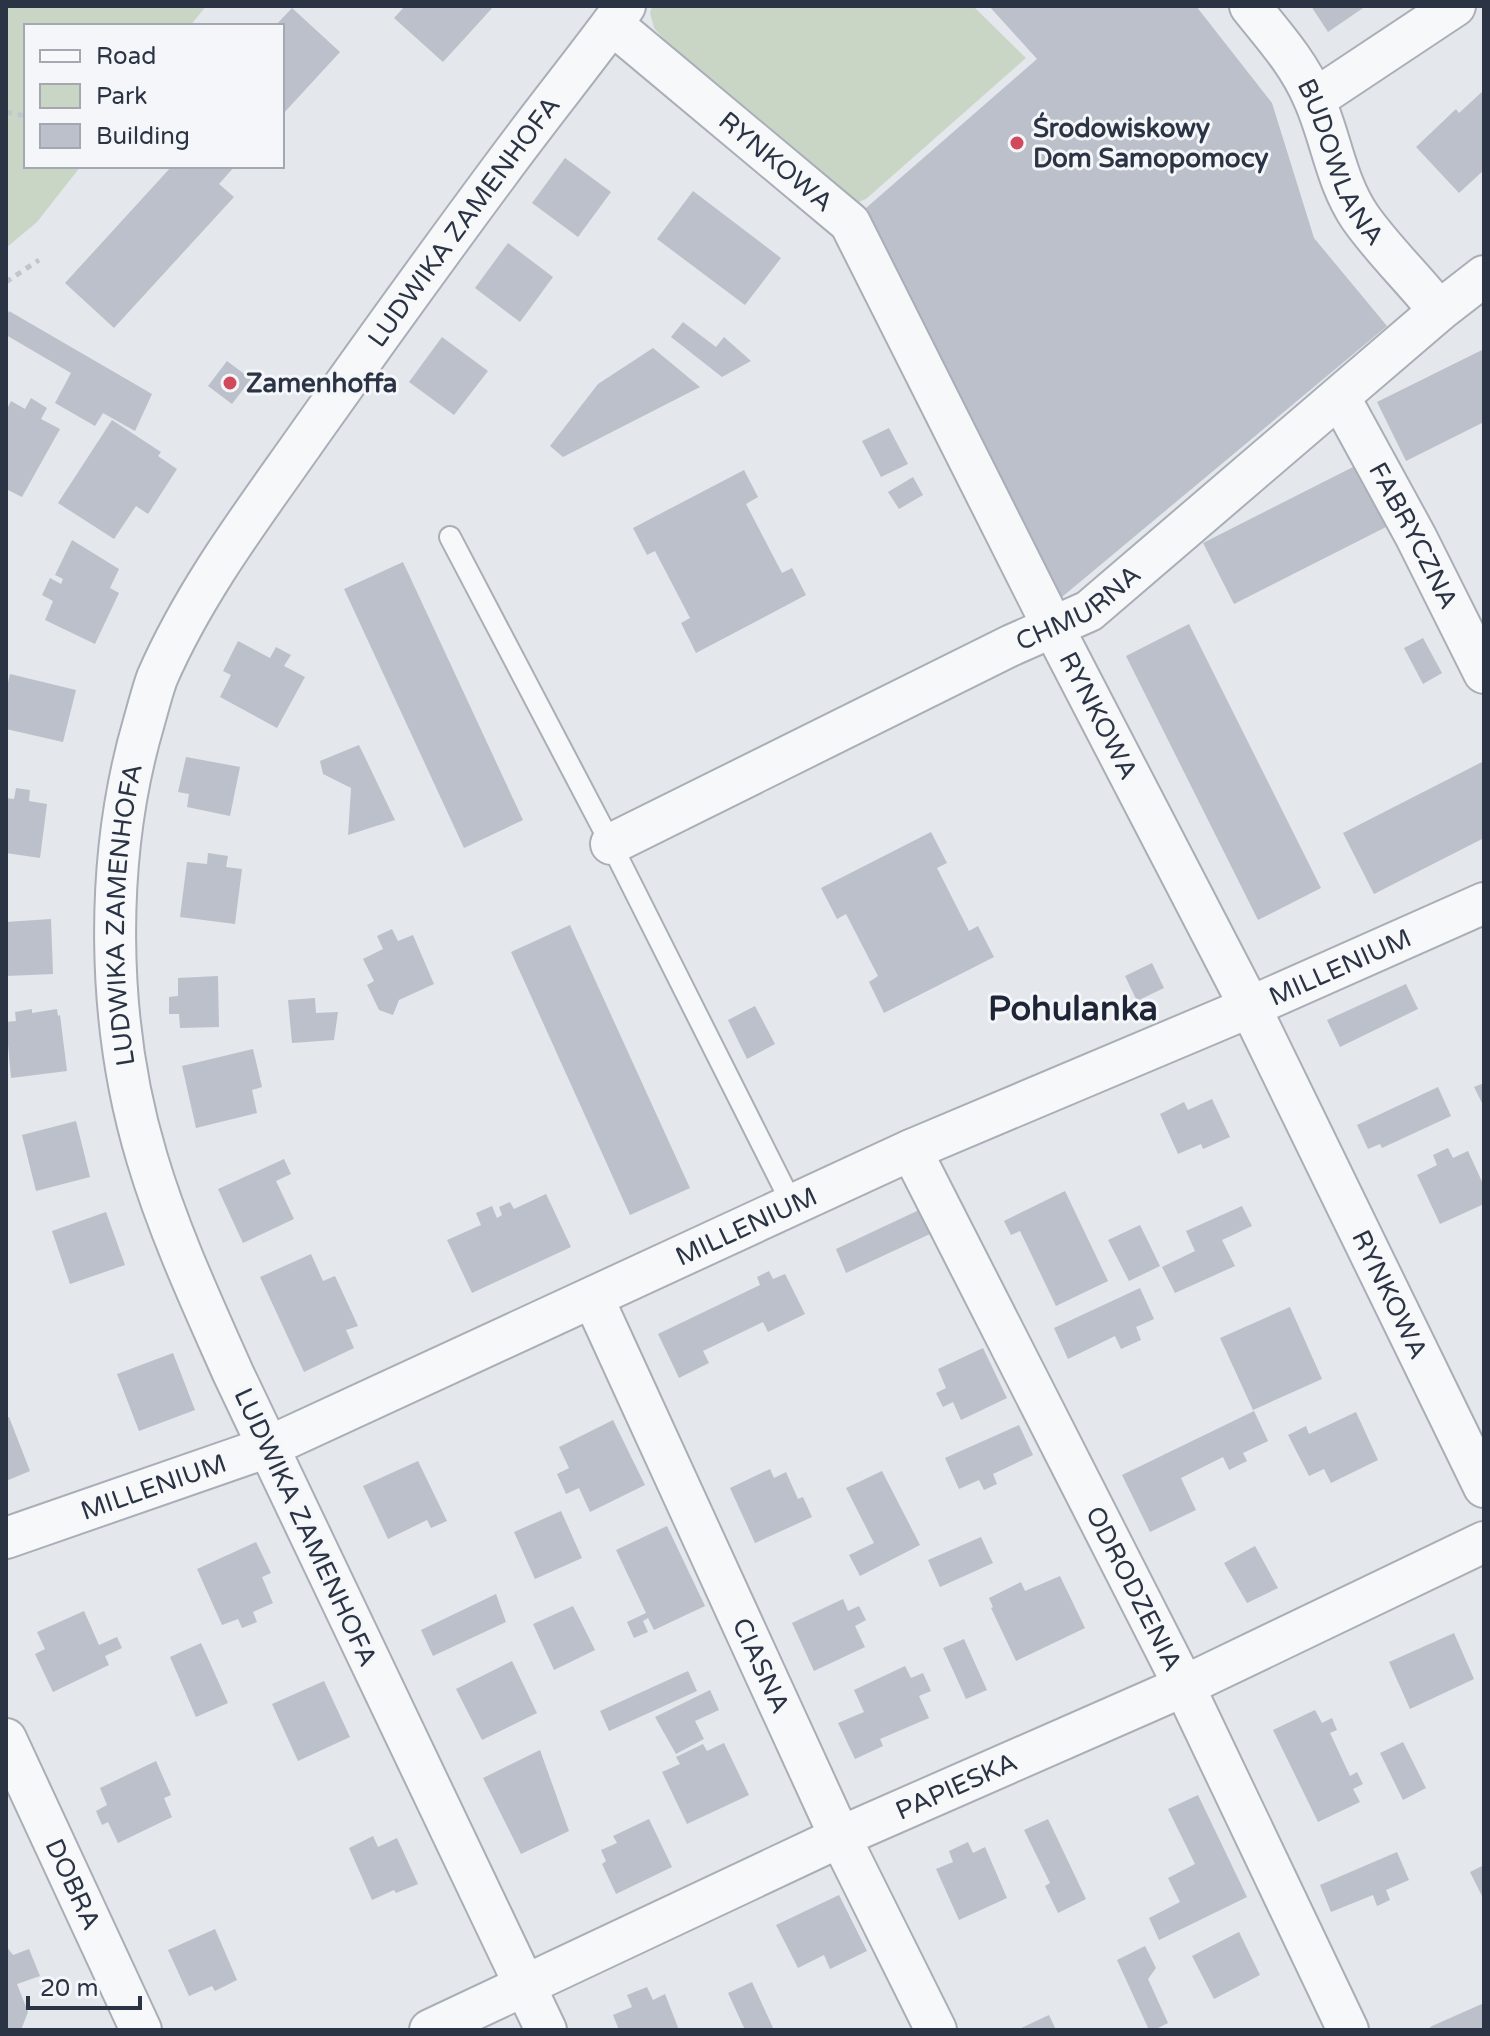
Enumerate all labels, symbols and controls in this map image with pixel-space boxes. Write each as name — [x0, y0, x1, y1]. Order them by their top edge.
legend — [24, 24, 284, 168]
text: Road — [96, 42, 156, 71]
street label: BUDOWLANA — [1291, 74, 1391, 252]
text: Park — [96, 82, 147, 111]
street label: LUDWIKA ZAMENHOFA — [362, 90, 567, 353]
street label: RYNKOWA — [712, 105, 839, 218]
place label: Środowiskowy Dom Samopomocy — [1033, 112, 1269, 174]
text: Building — [96, 122, 190, 151]
marker: Środowiskowy Dom Samopomocy — [1008, 134, 1026, 152]
place label: Zamenhoffa — [246, 368, 397, 399]
marker: Zamenhoffa — [221, 374, 239, 392]
street label: FABRYCZNA — [1362, 457, 1464, 614]
street label: CHMURNA — [1011, 559, 1147, 657]
street label: RYNKOWA — [1053, 647, 1144, 785]
street label: LUDWIKA ZAMENHOFA — [100, 761, 149, 1068]
street label: MILLENIUM — [1264, 922, 1416, 1013]
district label: Pohulanka — [988, 989, 1158, 1030]
street label: MILLENIUM — [671, 1181, 822, 1273]
street label: RYNKOWA — [1345, 1225, 1434, 1364]
street label: LUDWIKA ZAMENHOFA — [227, 1383, 384, 1671]
street label: MILLENIUM — [77, 1448, 231, 1527]
street label: ODRODZENIA — [1079, 1501, 1189, 1676]
street label: CIASNA — [726, 1613, 796, 1718]
street label: PAPIESKA — [891, 1746, 1022, 1827]
street label: DOBRA — [38, 1834, 107, 1935]
scale bar — [28, 1960, 140, 2010]
text: 20 m — [40, 1974, 98, 2003]

